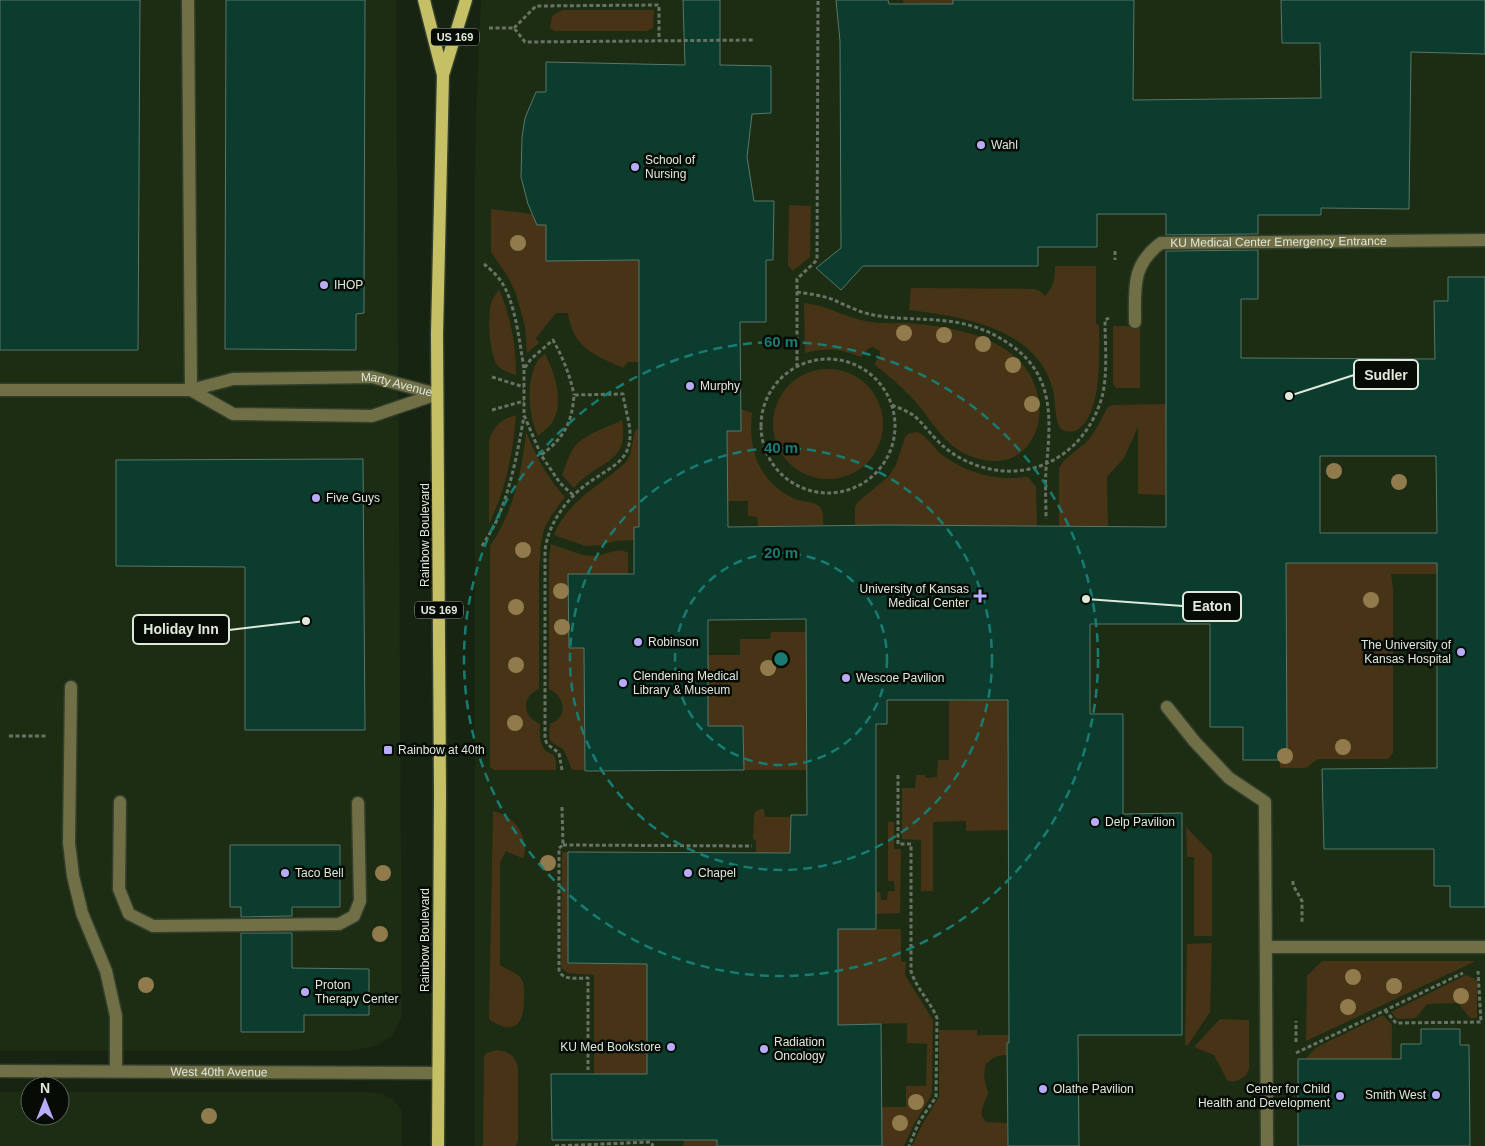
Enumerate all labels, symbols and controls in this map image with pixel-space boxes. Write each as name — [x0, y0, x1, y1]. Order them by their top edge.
road number: US 169 — [431, 28, 479, 46]
place label: Wahl — [991, 138, 1018, 152]
marker: Wahl — [975, 139, 987, 151]
place label: School of Nursing — [645, 153, 696, 181]
marker: School of Nursing — [629, 161, 641, 173]
street label: KU Medical Center Emergency Entrance — [1170, 234, 1387, 250]
place label: IHOP — [334, 278, 363, 292]
marker: IHOP — [318, 279, 330, 291]
text: 60 m — [764, 333, 798, 350]
callout: Sudler — [1354, 360, 1418, 389]
text: Sudler — [1364, 367, 1408, 383]
street label: Marty Avenue — [361, 370, 434, 400]
place label: Murphy — [700, 379, 740, 393]
marker: Murphy — [684, 380, 696, 392]
text: 40 m — [764, 439, 798, 456]
street label: Rainbow Boulevard — [418, 483, 432, 587]
place label: Five Guys — [326, 491, 380, 505]
marker: Five Guys — [310, 492, 322, 504]
text: 20 m — [764, 544, 798, 561]
place label: University of Kansas Medical Center — [860, 582, 969, 610]
marker: University of Kansas Medical Center — [973, 589, 987, 603]
callout: Eaton — [1183, 592, 1241, 621]
text: Eaton — [1193, 598, 1231, 614]
road number: US 169 — [415, 602, 463, 618]
callout: Holiday Inn — [133, 615, 229, 644]
text: Holiday Inn — [143, 621, 219, 637]
place label: Robinson — [648, 635, 699, 649]
marker: Robinson — [632, 636, 644, 648]
place label: The University of Kansas Hospital — [1361, 638, 1452, 666]
marker: The University of Kansas Hospital — [1455, 646, 1467, 658]
centre of rings — [772, 650, 790, 668]
place label: Clendening Medical Library & Museum — [633, 669, 738, 697]
place label: Wescoe Pavilion — [856, 671, 945, 685]
marker: Wescoe Pavilion — [840, 672, 852, 684]
marker: Clendening Medical Library & Museum — [617, 677, 629, 689]
place label: Rainbow at 40th — [398, 743, 485, 757]
marker: Rainbow at 40th — [382, 744, 394, 756]
place label: Delp Pavilion — [1105, 815, 1175, 829]
marker: Delp Pavilion — [1089, 816, 1101, 828]
place label: Taco Bell — [295, 866, 344, 880]
place label: Chapel — [698, 866, 736, 880]
marker: Taco Bell — [279, 867, 291, 879]
marker: Chapel — [682, 867, 694, 879]
street label: Rainbow Boulevard — [418, 888, 432, 992]
place label: Proton Therapy Center — [315, 978, 398, 1006]
marker: Proton Therapy Center — [299, 986, 311, 998]
place label: Radiation Oncology — [774, 1035, 825, 1063]
place label: KU Med Bookstore — [560, 1040, 661, 1054]
marker: KU Med Bookstore — [665, 1041, 677, 1053]
marker: Radiation Oncology — [758, 1043, 770, 1055]
street label: West 40th Avenue — [170, 1065, 268, 1079]
north arrow — [20, 1076, 70, 1126]
text: N — [40, 1080, 50, 1096]
place label: Olathe Pavilion — [1053, 1082, 1134, 1096]
place label: Center for Child Health and Development — [1198, 1082, 1331, 1110]
marker: Olathe Pavilion — [1037, 1083, 1049, 1095]
place label: Smith West — [1365, 1088, 1427, 1102]
marker: Smith West — [1430, 1089, 1442, 1101]
marker: Center for Child Health and Development — [1334, 1090, 1346, 1102]

